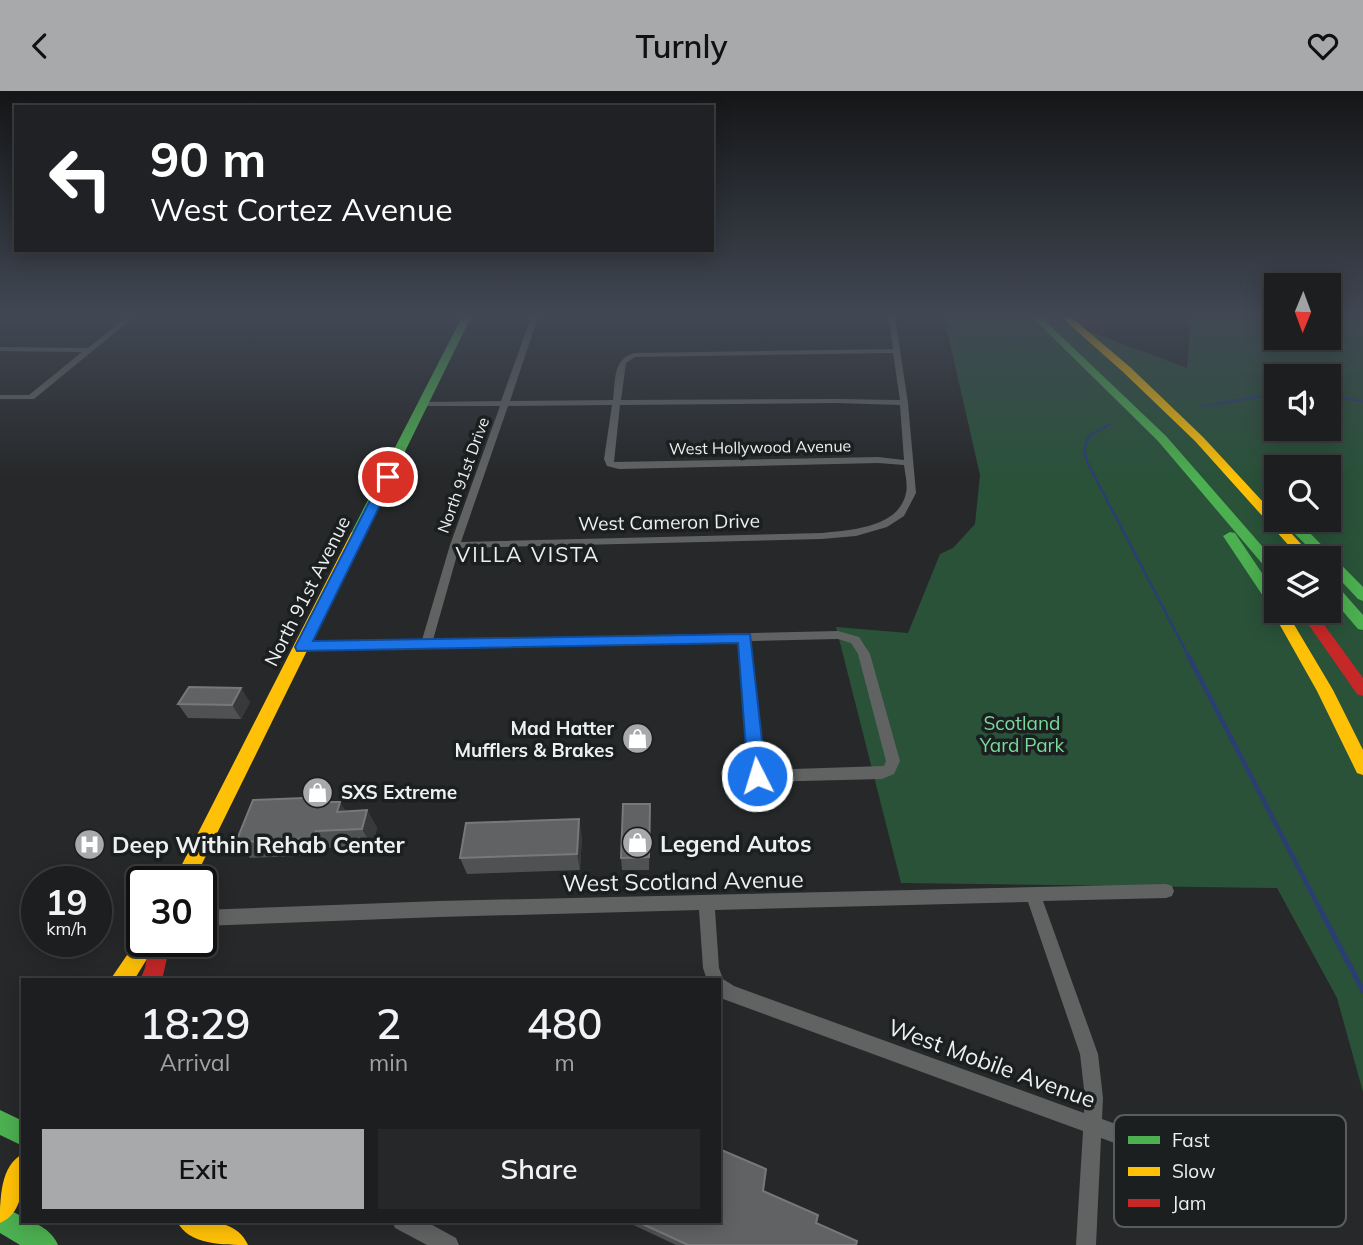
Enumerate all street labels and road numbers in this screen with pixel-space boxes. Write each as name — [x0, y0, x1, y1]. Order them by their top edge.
street label: North 91st Drive — [433, 414, 493, 536]
street label: West Hollywood Avenue — [669, 435, 851, 459]
street label: West Cameron Drive — [578, 508, 760, 536]
street label: North 91st Avenue — [259, 512, 355, 670]
street label: West Scotland Avenue — [562, 864, 804, 898]
street label: West Mobile Avenue — [884, 1012, 1100, 1114]

